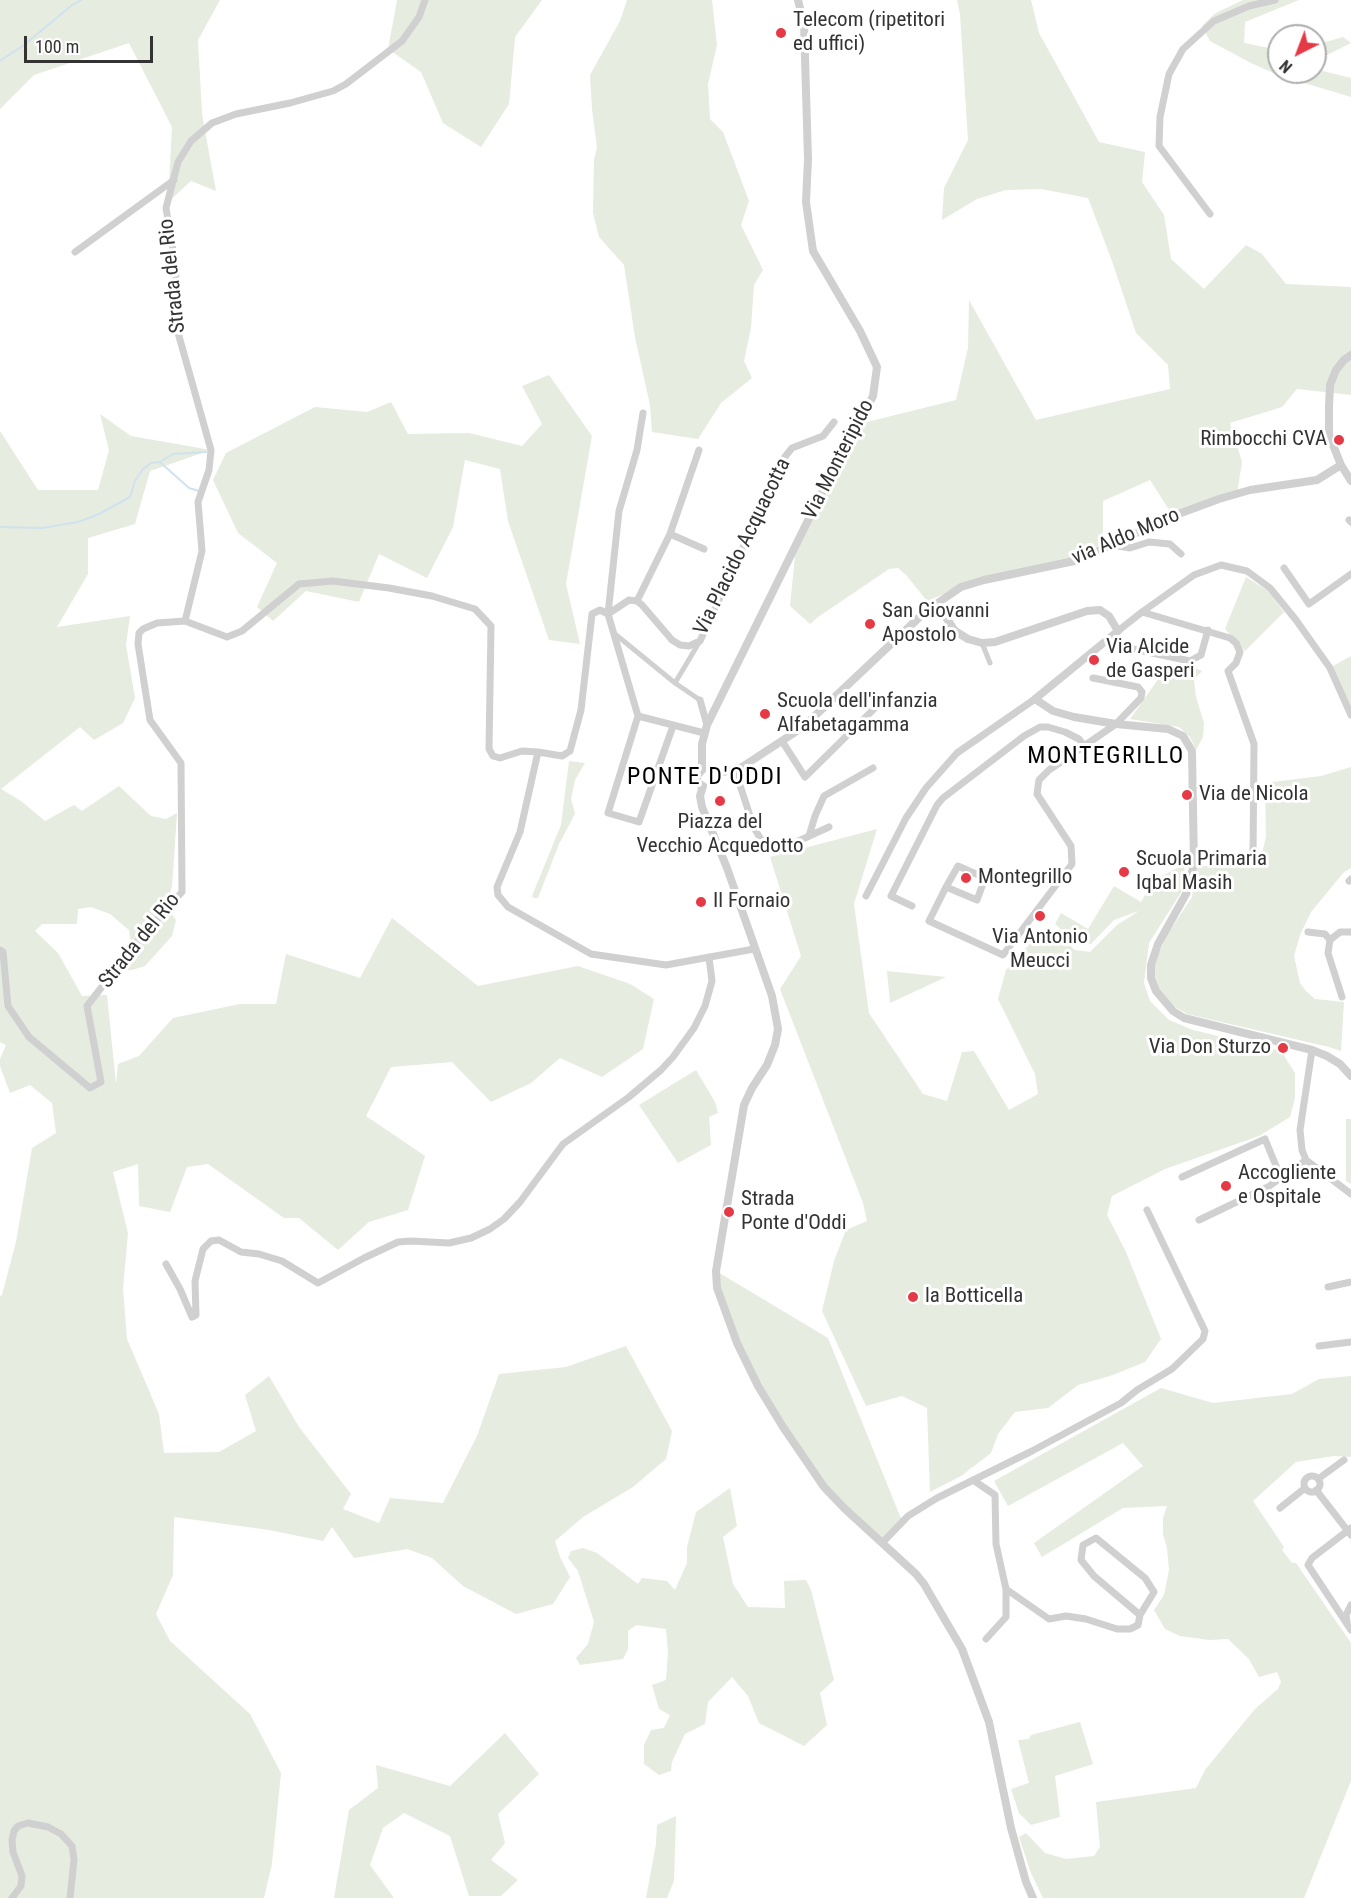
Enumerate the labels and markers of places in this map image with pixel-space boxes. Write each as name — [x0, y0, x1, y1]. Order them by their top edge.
place label: Telecom (ripetitori ed uffici) — [793, 8, 945, 58]
marker: Telecom (ripetitori ed uffici) — [774, 26, 788, 40]
place label: Rimbocchi CVA — [1200, 427, 1327, 453]
marker: Rimbocchi CVA — [1332, 433, 1346, 447]
place label: San Giovanni Apostolo — [882, 599, 990, 649]
marker: San Giovanni Apostolo — [863, 617, 877, 631]
place label: Via Alcide de Gasperi — [1106, 635, 1195, 685]
marker: Via Alcide de Gasperi — [1087, 653, 1101, 667]
place label: Scuola dell'infanzia Alfabetagamma — [777, 689, 938, 739]
marker: Scuola dell'infanzia Alfabetagamma — [758, 707, 772, 721]
place label: Via de Nicola — [1199, 782, 1309, 808]
marker: Via de Nicola — [1180, 788, 1194, 802]
marker: Piazza del Vecchio Acquedotto — [713, 794, 727, 808]
place label: Piazza del Vecchio Acquedotto — [637, 810, 803, 860]
place label: Scuola Primaria Iqbal Masih — [1136, 847, 1267, 897]
place label: Montegrillo — [978, 865, 1072, 891]
marker: Scuola Primaria Iqbal Masih — [1117, 865, 1131, 879]
marker: Montegrillo — [959, 871, 973, 885]
place label: Il Fornaio — [713, 889, 790, 915]
marker: Il Fornaio — [694, 895, 708, 909]
marker: Via Antonio Meucci — [1033, 909, 1047, 923]
place label: Via Antonio Meucci — [992, 925, 1088, 975]
place label: Via Don Sturzo — [1149, 1035, 1271, 1061]
marker: Via Don Sturzo — [1276, 1041, 1290, 1055]
place label: Accogliente e Ospitale — [1238, 1161, 1336, 1211]
marker: Accogliente e Ospitale — [1219, 1179, 1233, 1193]
place label: Strada Ponte d'Oddi — [741, 1187, 846, 1237]
marker: Strada Ponte d'Oddi — [722, 1205, 736, 1219]
place label: la Botticella — [925, 1284, 1023, 1310]
marker: la Botticella — [906, 1290, 920, 1304]

